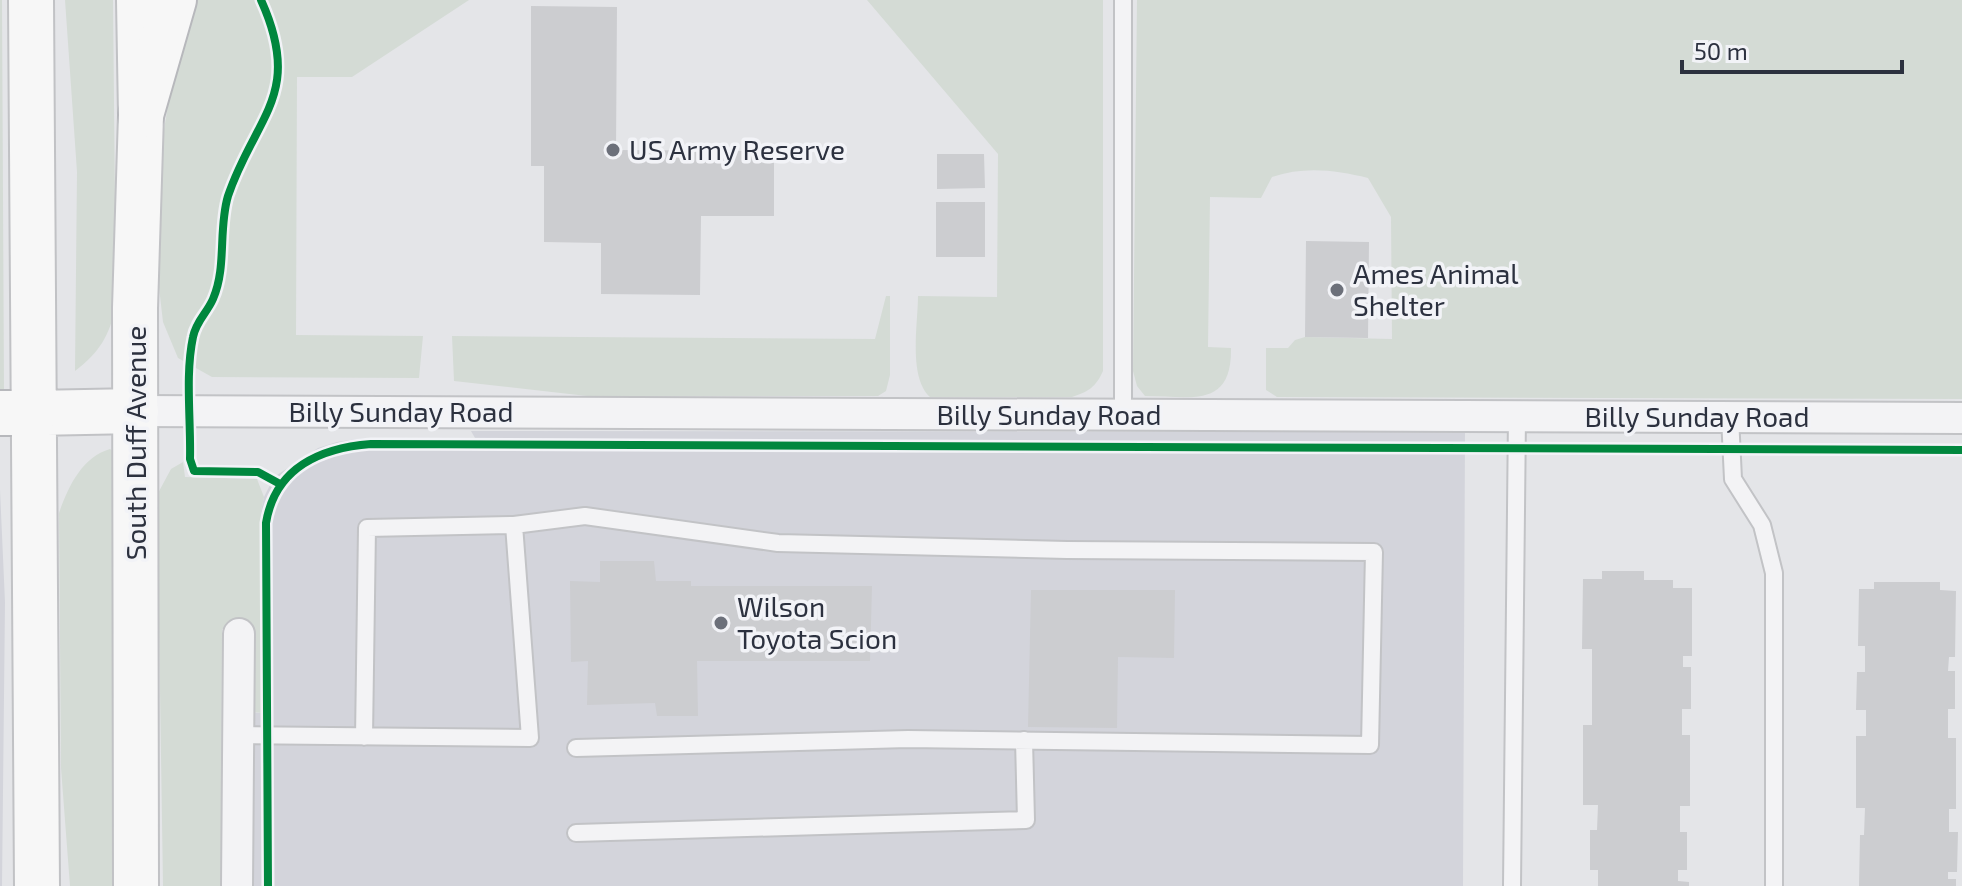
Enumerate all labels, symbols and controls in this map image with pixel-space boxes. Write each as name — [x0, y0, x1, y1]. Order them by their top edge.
scale bar — [1682, 24, 1902, 74]
text: 50 m — [1694, 36, 1748, 65]
place label: US Army Reserve — [629, 132, 845, 166]
marker: US Army Reserve — [604, 141, 622, 159]
place label: Ames Animal Shelter — [1353, 256, 1519, 322]
marker: Ames Animal Shelter — [1328, 281, 1346, 299]
street label: South Duff Avenue — [118, 326, 152, 560]
street label: Billy Sunday Road — [288, 394, 514, 428]
street label: Billy Sunday Road — [936, 397, 1162, 431]
street label: Billy Sunday Road — [1584, 399, 1810, 433]
place label: Wilson Toyota Scion — [737, 589, 897, 655]
marker: Wilson Toyota Scion — [712, 614, 730, 632]

